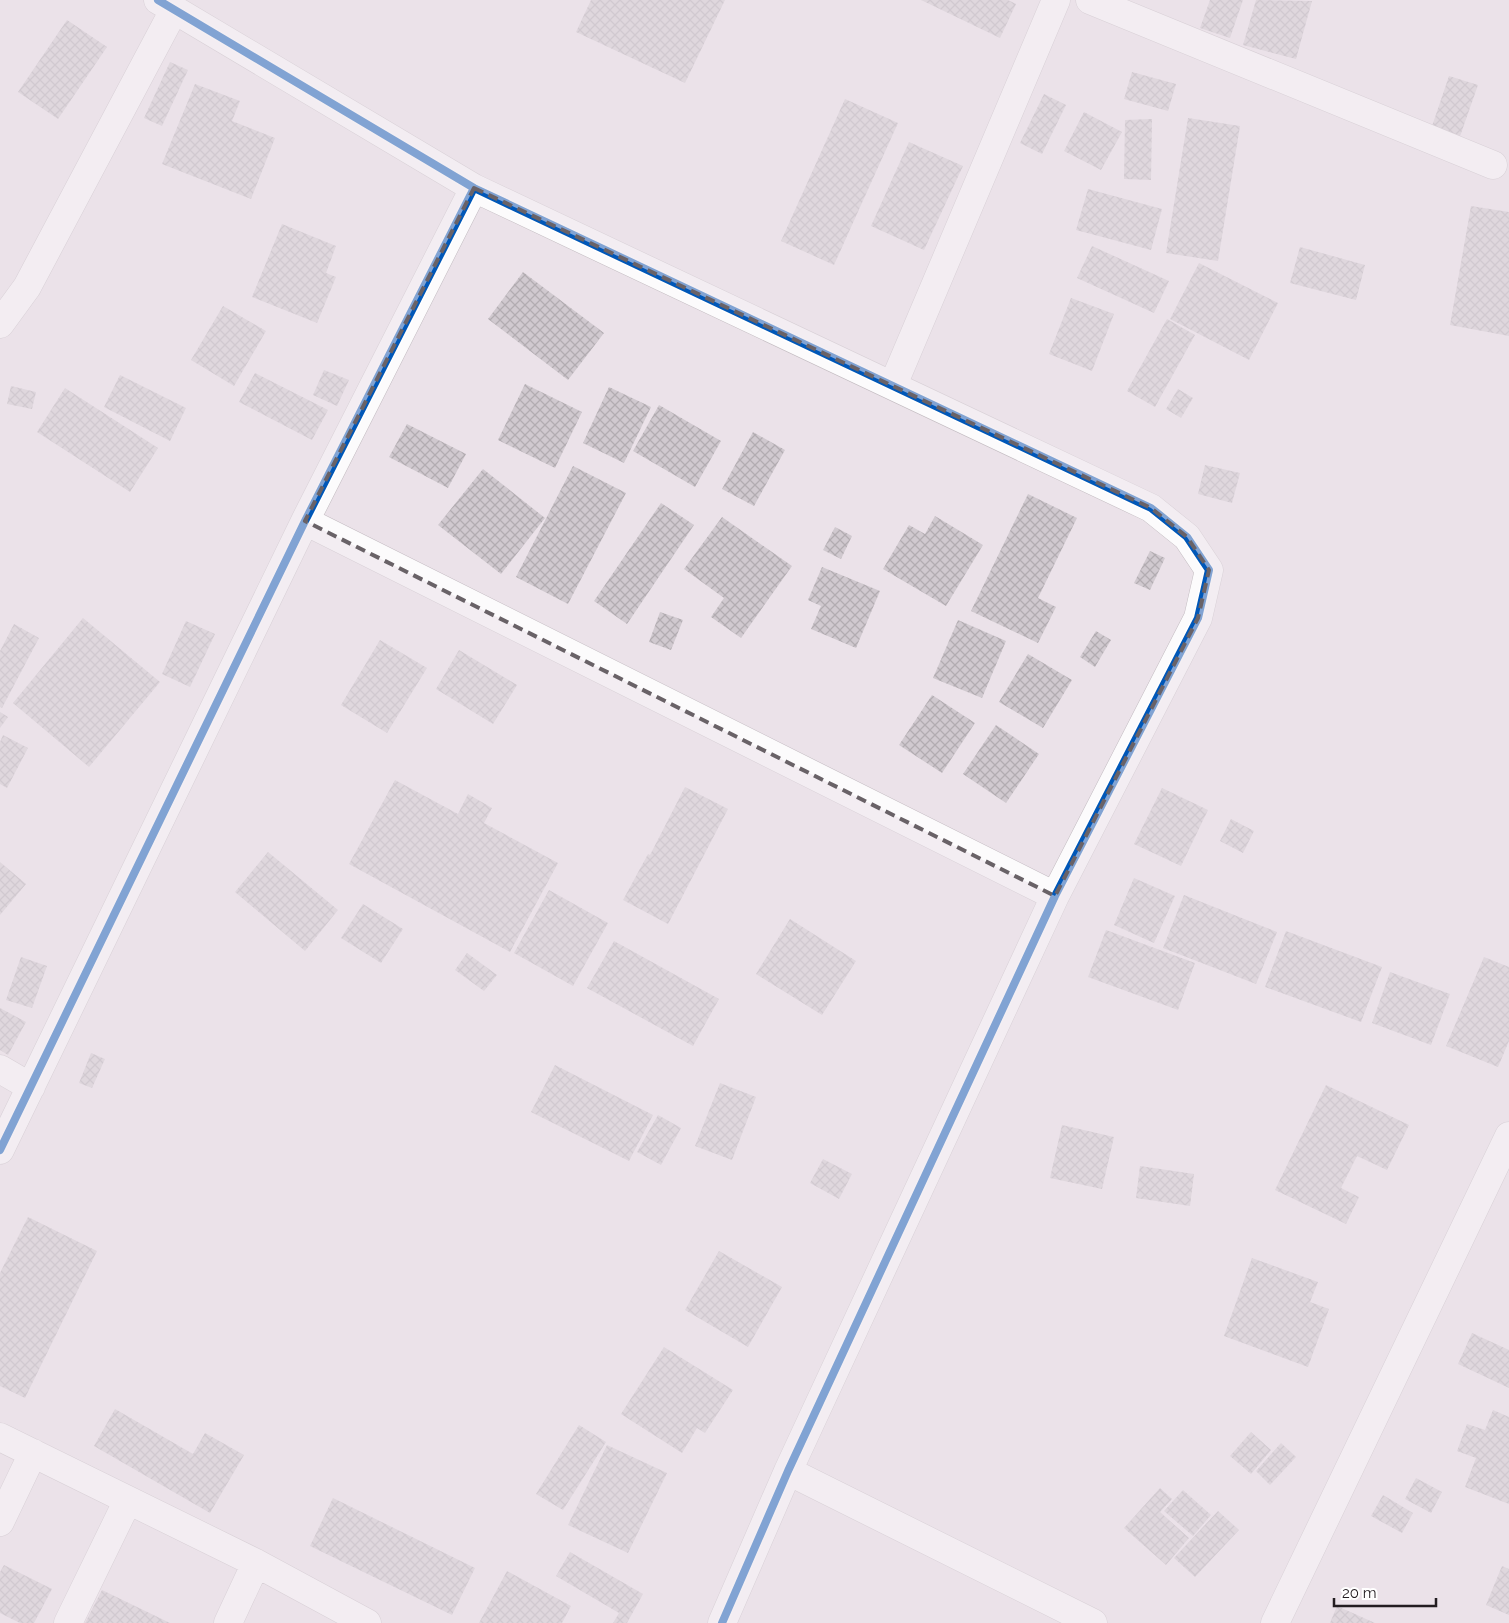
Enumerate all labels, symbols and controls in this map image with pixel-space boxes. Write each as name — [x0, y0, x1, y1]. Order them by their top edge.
scale bar — [1334, 1576, 1436, 1608]
text: 20 m — [1342, 1584, 1377, 1602]

